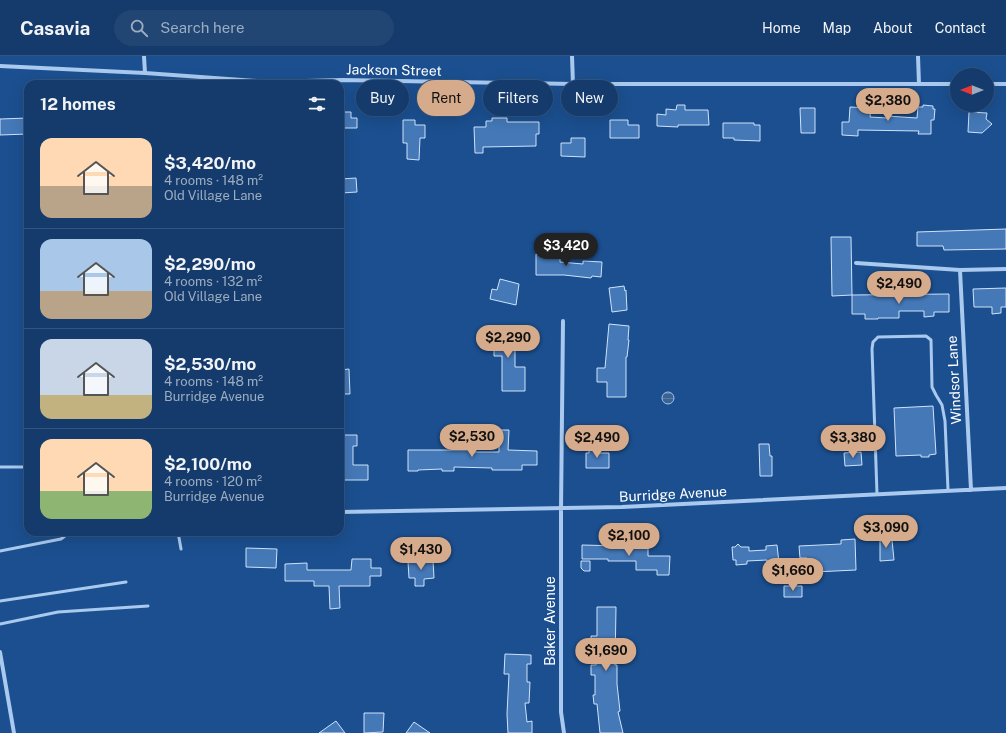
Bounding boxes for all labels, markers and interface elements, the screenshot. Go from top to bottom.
search box [114,10,394,46]
text: Casavia [20,17,90,39]
icon: search [128,17,150,39]
text: Search here [160,19,245,36]
text: Home [762,20,801,36]
text: Map [823,20,851,36]
text: About [873,20,913,36]
text: Contact [935,20,986,36]
street label: Jackson Street [346,61,442,79]
north arrow [950,68,994,112]
map controls [950,68,994,112]
chip: Buy [356,80,409,116]
chip: Rent [417,80,475,116]
chip: Filters [483,80,553,116]
chip: New [561,80,618,116]
pin: $2,380 [855,88,921,122]
icon: filters [306,93,328,115]
text: $2,380 [865,93,911,108]
text: 12 homes [40,94,116,114]
text: $3,420/mo [164,153,256,173]
icon: home [72,154,120,202]
text: 4 rooms · 148 m² [164,173,263,188]
text: Old Village Lane [164,188,262,203]
pin: $3,420 [533,233,599,267]
text: $3,420 [543,238,589,253]
text: $2,290/mo [164,254,256,274]
icon: home [72,255,120,303]
pin: $2,490 [866,271,932,305]
text: 4 rooms · 132 m² [164,274,262,289]
text: $2,490 [876,276,922,291]
text: Old Village Lane [164,289,262,304]
pin: $2,290 [475,325,541,359]
text: $2,290 [485,330,531,345]
street label: Windsor Lane [944,335,964,425]
text: $2,530/mo [164,354,256,374]
icon: home [72,355,120,403]
text: 4 rooms · 148 m² [164,374,263,389]
text: Burridge Avenue [164,389,264,404]
pin: $2,530 [439,424,505,458]
pin: $2,490 [564,425,630,459]
pin: $3,380 [820,425,886,459]
text: $2,530 [449,429,495,444]
text: $2,490 [574,430,620,445]
text: $3,380 [830,430,876,445]
text: $2,100/mo [164,454,252,474]
icon: home [72,455,120,503]
text: 4 rooms · 120 m² [164,474,262,489]
street label: Burridge Avenue [619,483,727,505]
text: Burridge Avenue [164,489,264,504]
pin: $3,090 [853,515,919,549]
text: $3,090 [863,520,909,535]
pin: $2,100 [596,523,662,557]
text: $2,100 [608,528,650,543]
pin: $1,430 [388,537,454,571]
text: $1,430 [399,542,443,557]
pin: $1,660 [760,558,826,592]
text: $1,660 [771,563,815,578]
street label: Baker Avenue [542,576,558,666]
pin: $1,690 [573,638,639,672]
text: $1,690 [584,643,628,658]

